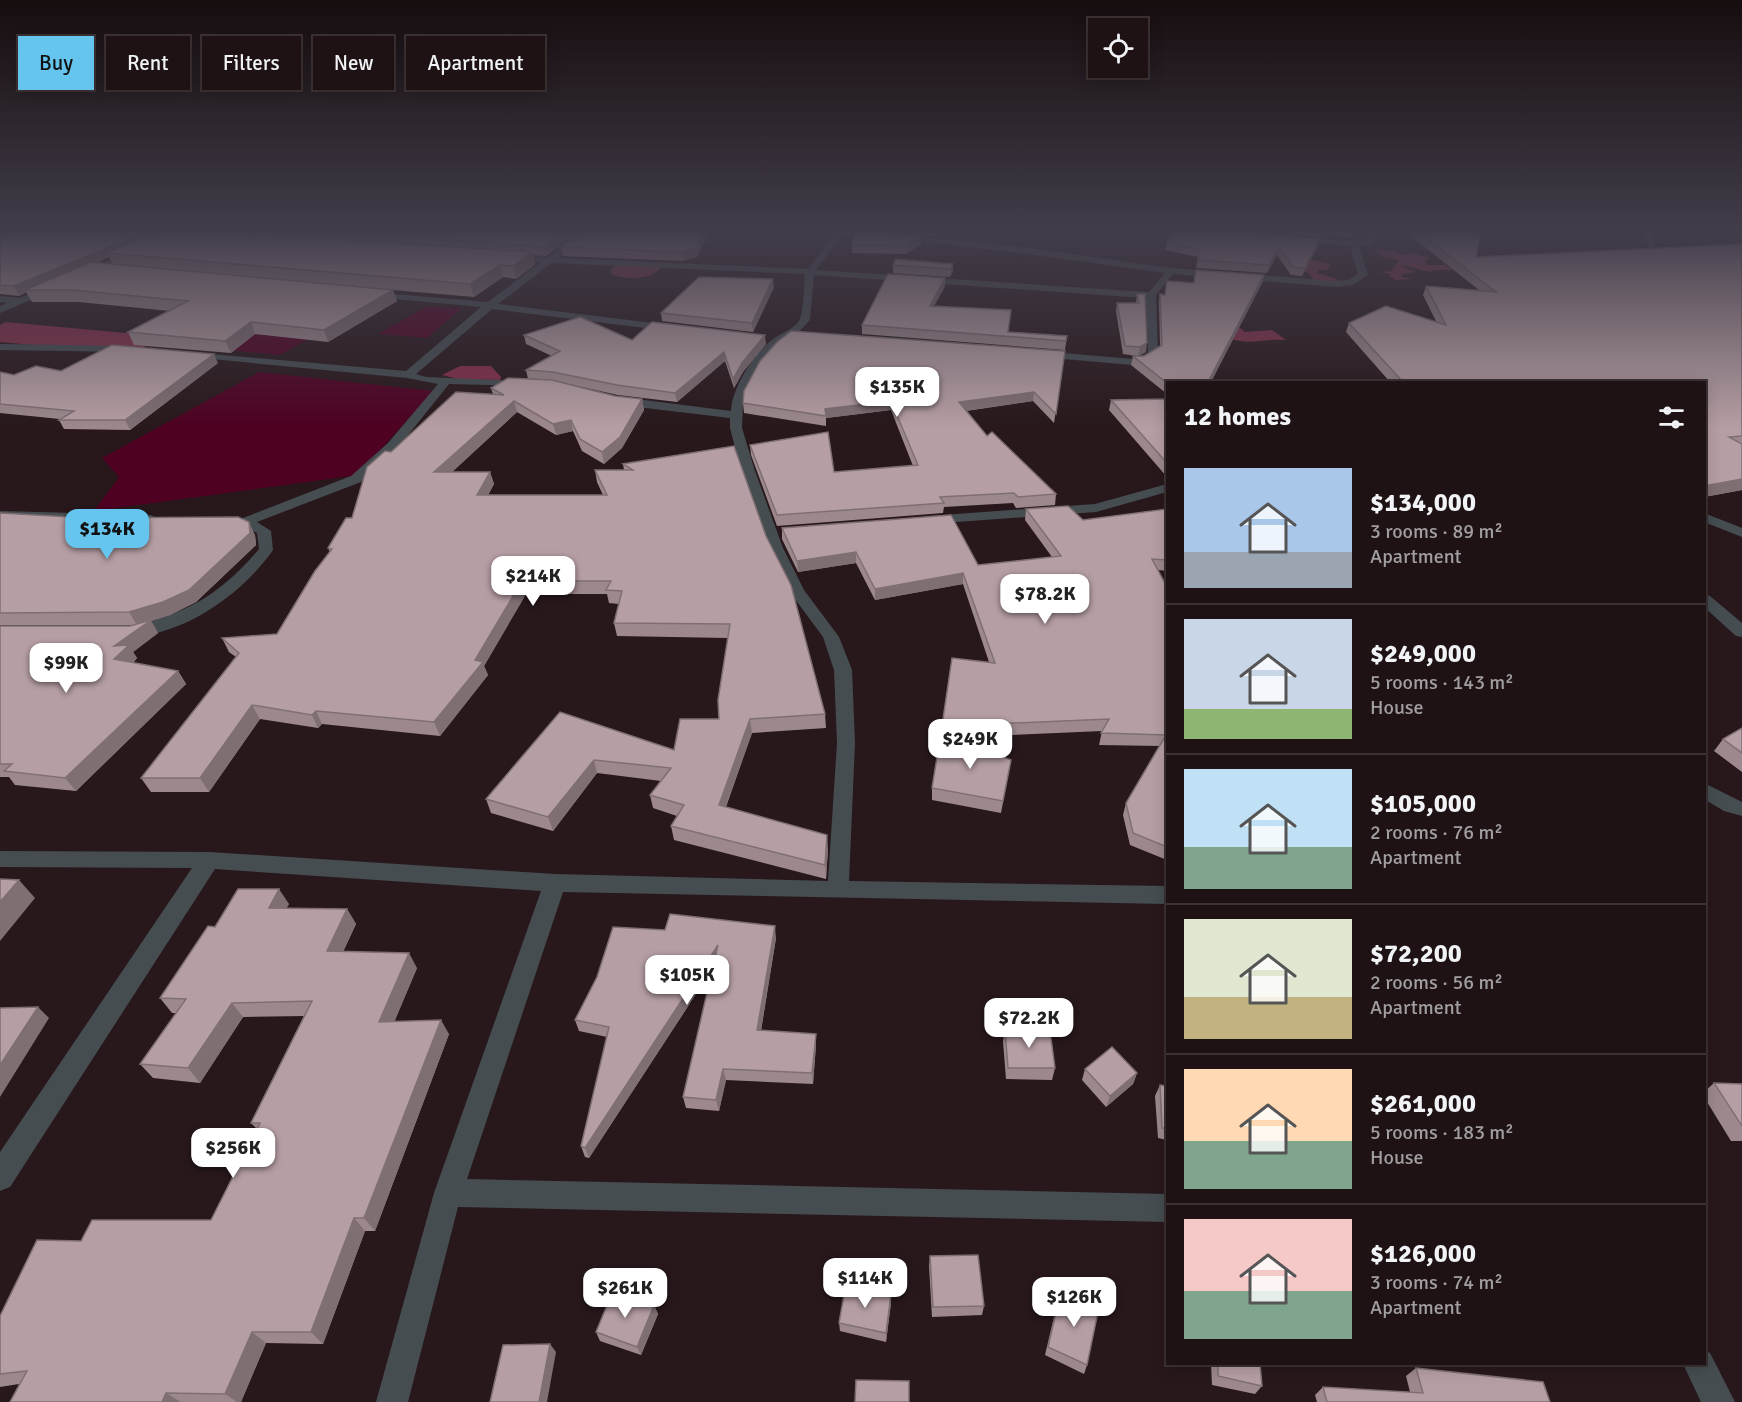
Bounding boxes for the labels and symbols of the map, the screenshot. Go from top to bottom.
pin: $135K [855,367,939,418]
pin: $134K [65,509,149,560]
pin: $214K [491,556,575,607]
pin: $78.2K [996,574,1094,625]
pin: $99K [30,643,102,694]
pin: $249K [928,719,1012,770]
pin: $105K [645,955,729,1006]
pin: $72.2K [980,998,1078,1049]
pin: $256K [191,1128,275,1179]
pin: $114K [823,1258,907,1309]
pin: $261K [583,1268,667,1319]
pin: $126K [1032,1277,1116,1328]

